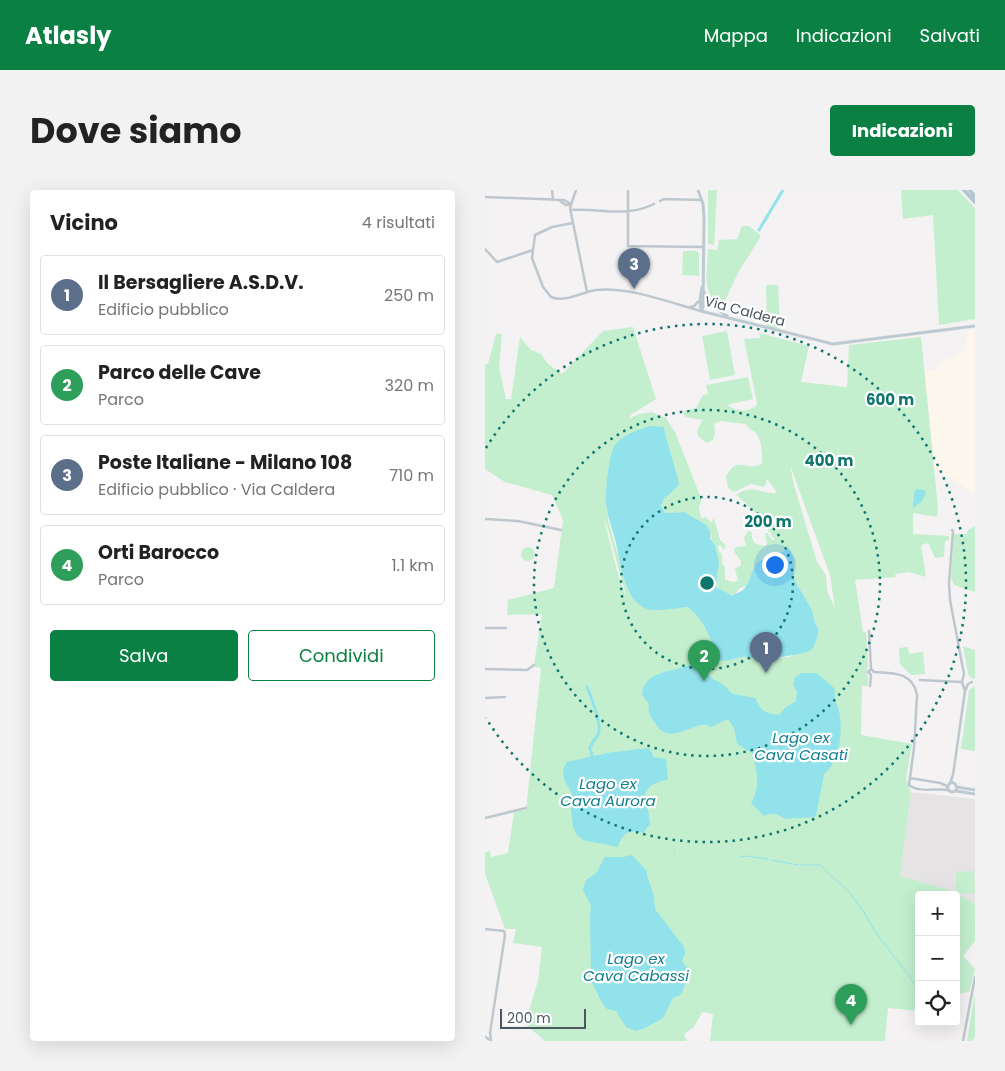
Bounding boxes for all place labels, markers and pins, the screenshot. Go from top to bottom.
pin: 3 [618,248,650,289]
centre of rings [698,574,716,592]
pin: 1 [750,632,782,673]
pin: 2 [688,640,720,681]
pin: 4 [835,984,867,1025]

